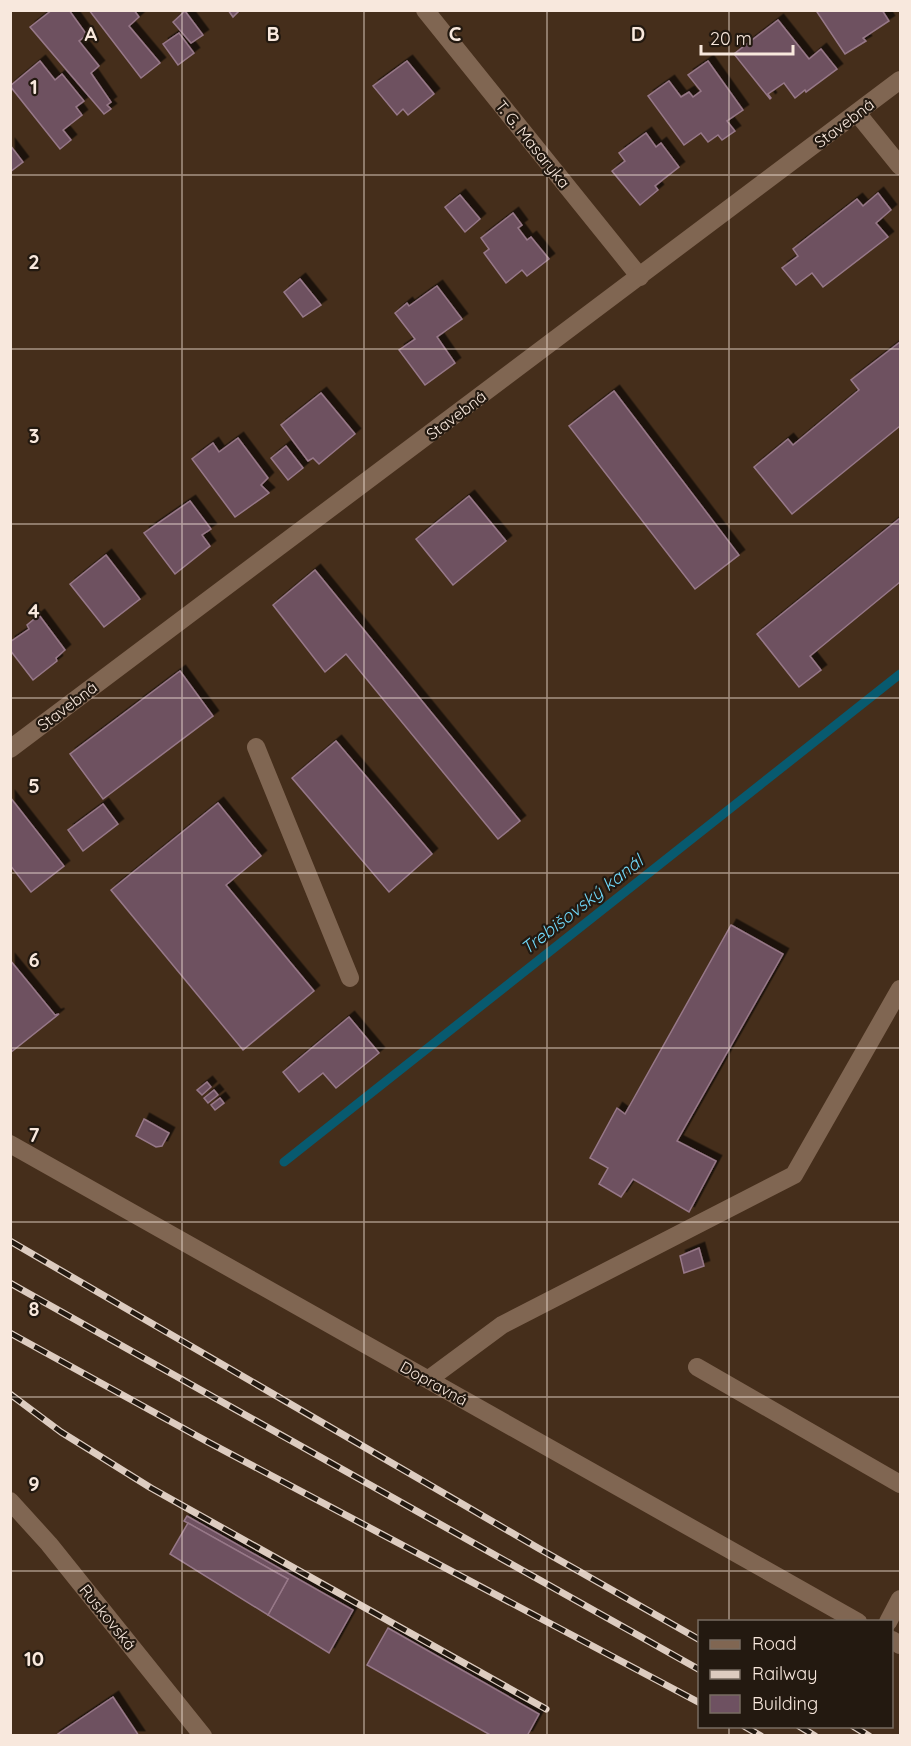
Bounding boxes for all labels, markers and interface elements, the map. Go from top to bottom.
scale bar [701,18,792,56]
text: A [85,21,98,46]
text: B [266,21,280,46]
text: C [449,21,462,46]
text: D [631,21,645,46]
text: 20 m [710,27,752,50]
text: 1 [30,74,38,99]
street label: Stavebná [810,94,878,152]
street label: T. G. Masaryka [491,96,575,192]
text: 2 [28,249,40,274]
street label: Stavebná [422,386,490,444]
text: 3 [29,423,39,448]
text: 4 [28,598,40,623]
street label: Stavebná [33,677,101,735]
text: 5 [28,773,40,798]
water label: Trebišovský kanál [516,849,649,960]
text: 6 [28,947,40,972]
text: 7 [29,1122,40,1147]
text: 8 [29,1296,40,1321]
street label: Dopravná [397,1356,471,1410]
text: 9 [28,1471,40,1496]
street label: Ruskovská [75,1580,141,1654]
legend [698,1620,893,1728]
text: Road [752,1632,797,1655]
text: 10 [24,1646,44,1671]
text: Railway [752,1662,818,1685]
text: Building [752,1692,818,1715]

